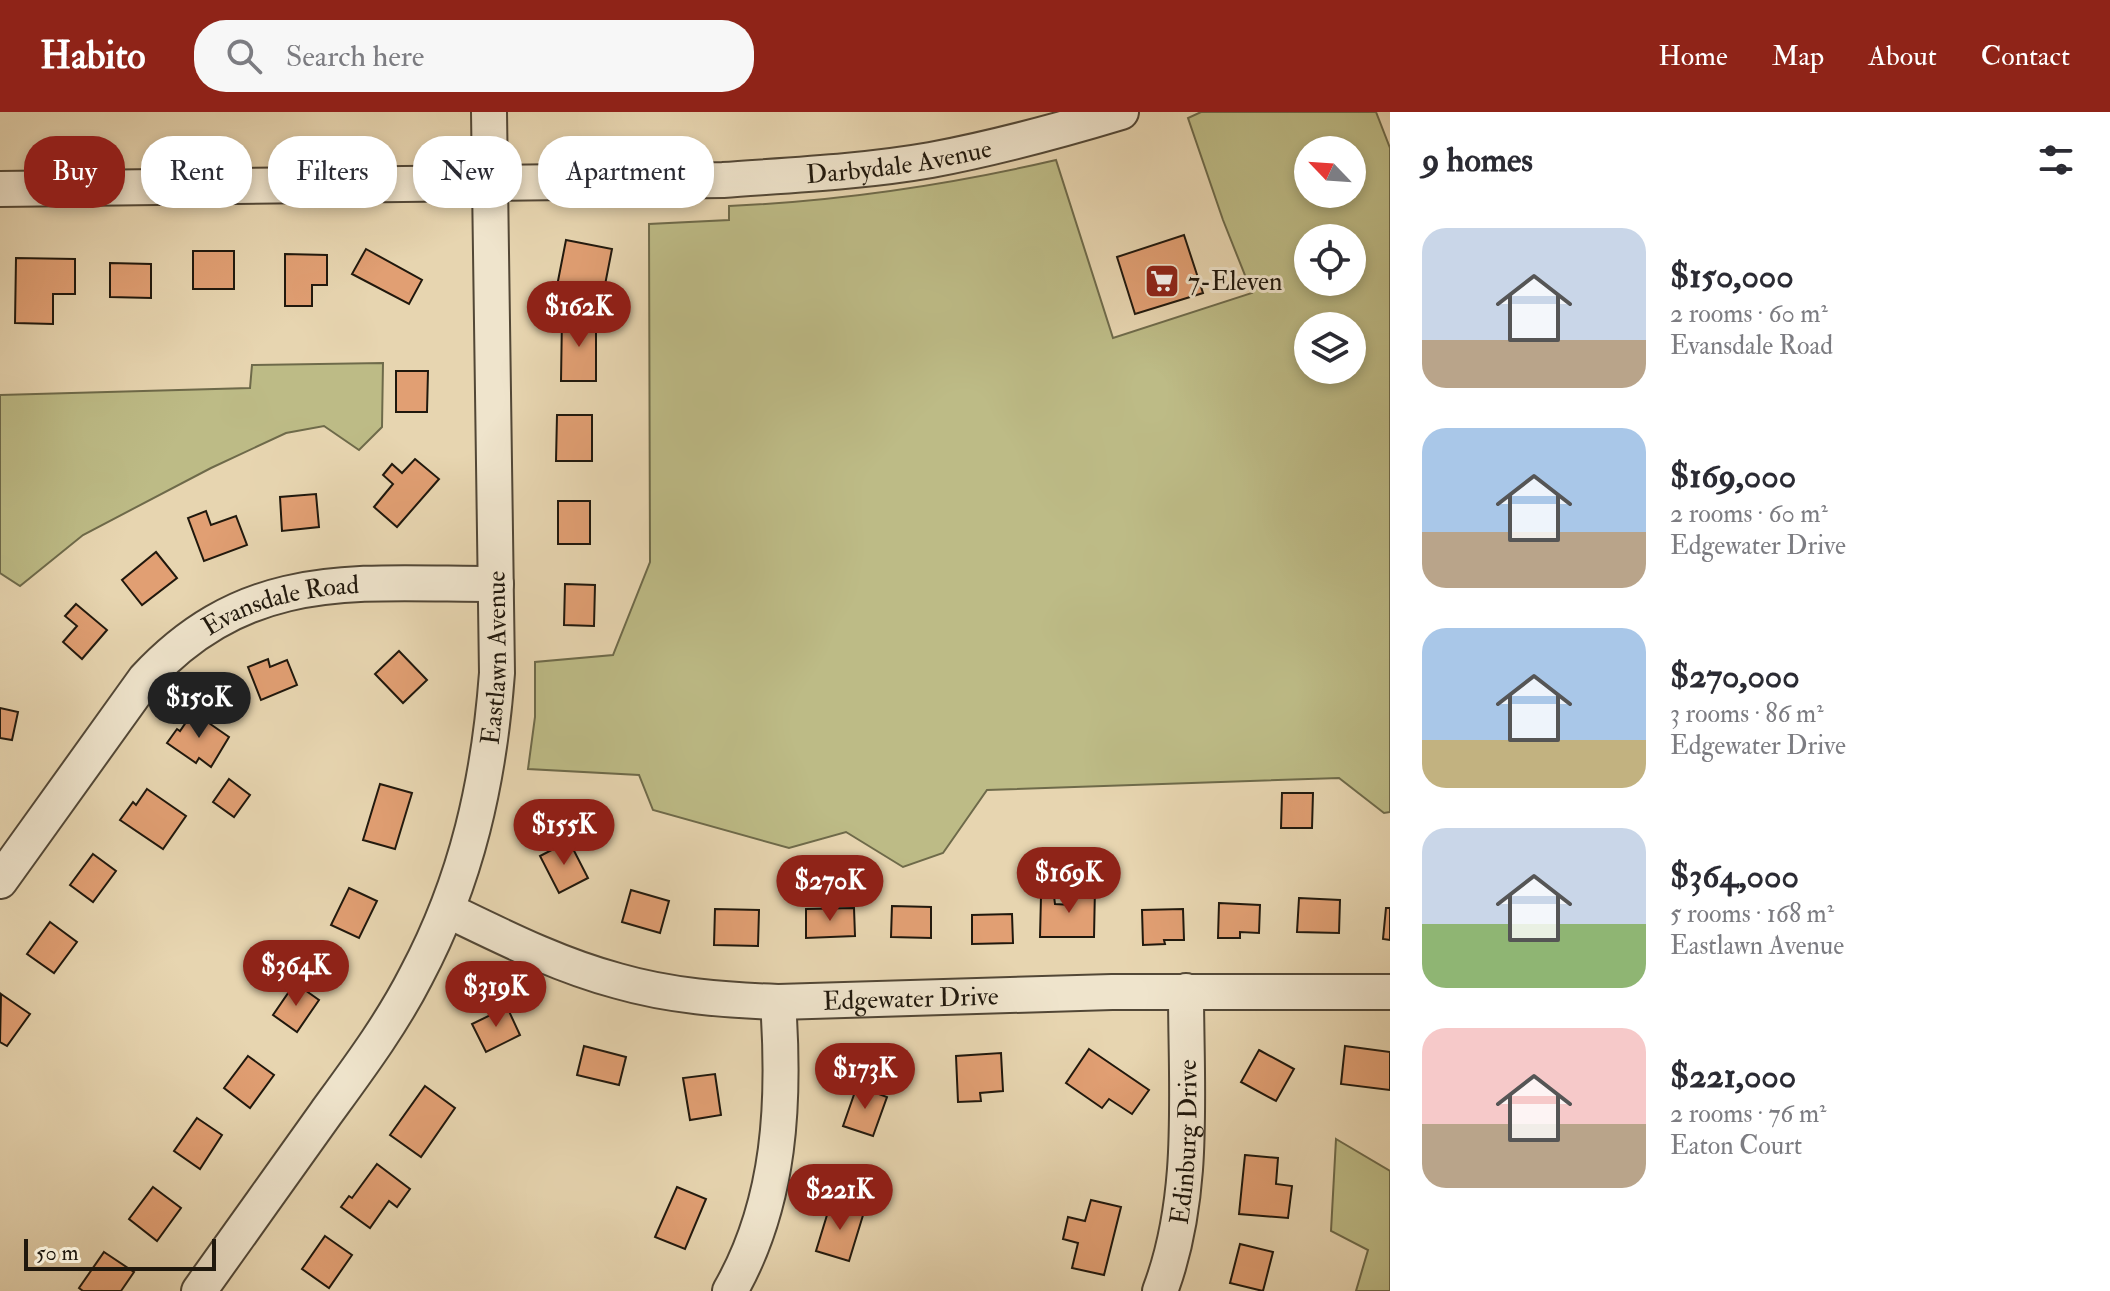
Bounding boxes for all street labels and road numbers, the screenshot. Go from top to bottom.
street label: Darbydale Avenue [805,133,995,191]
street label: Evansdale Road [196,569,360,643]
street label: Eastlawn Avenue [475,570,514,747]
street label: Edgewater Drive [822,980,999,1018]
street label: Edinburg Drive [1163,1059,1204,1227]

